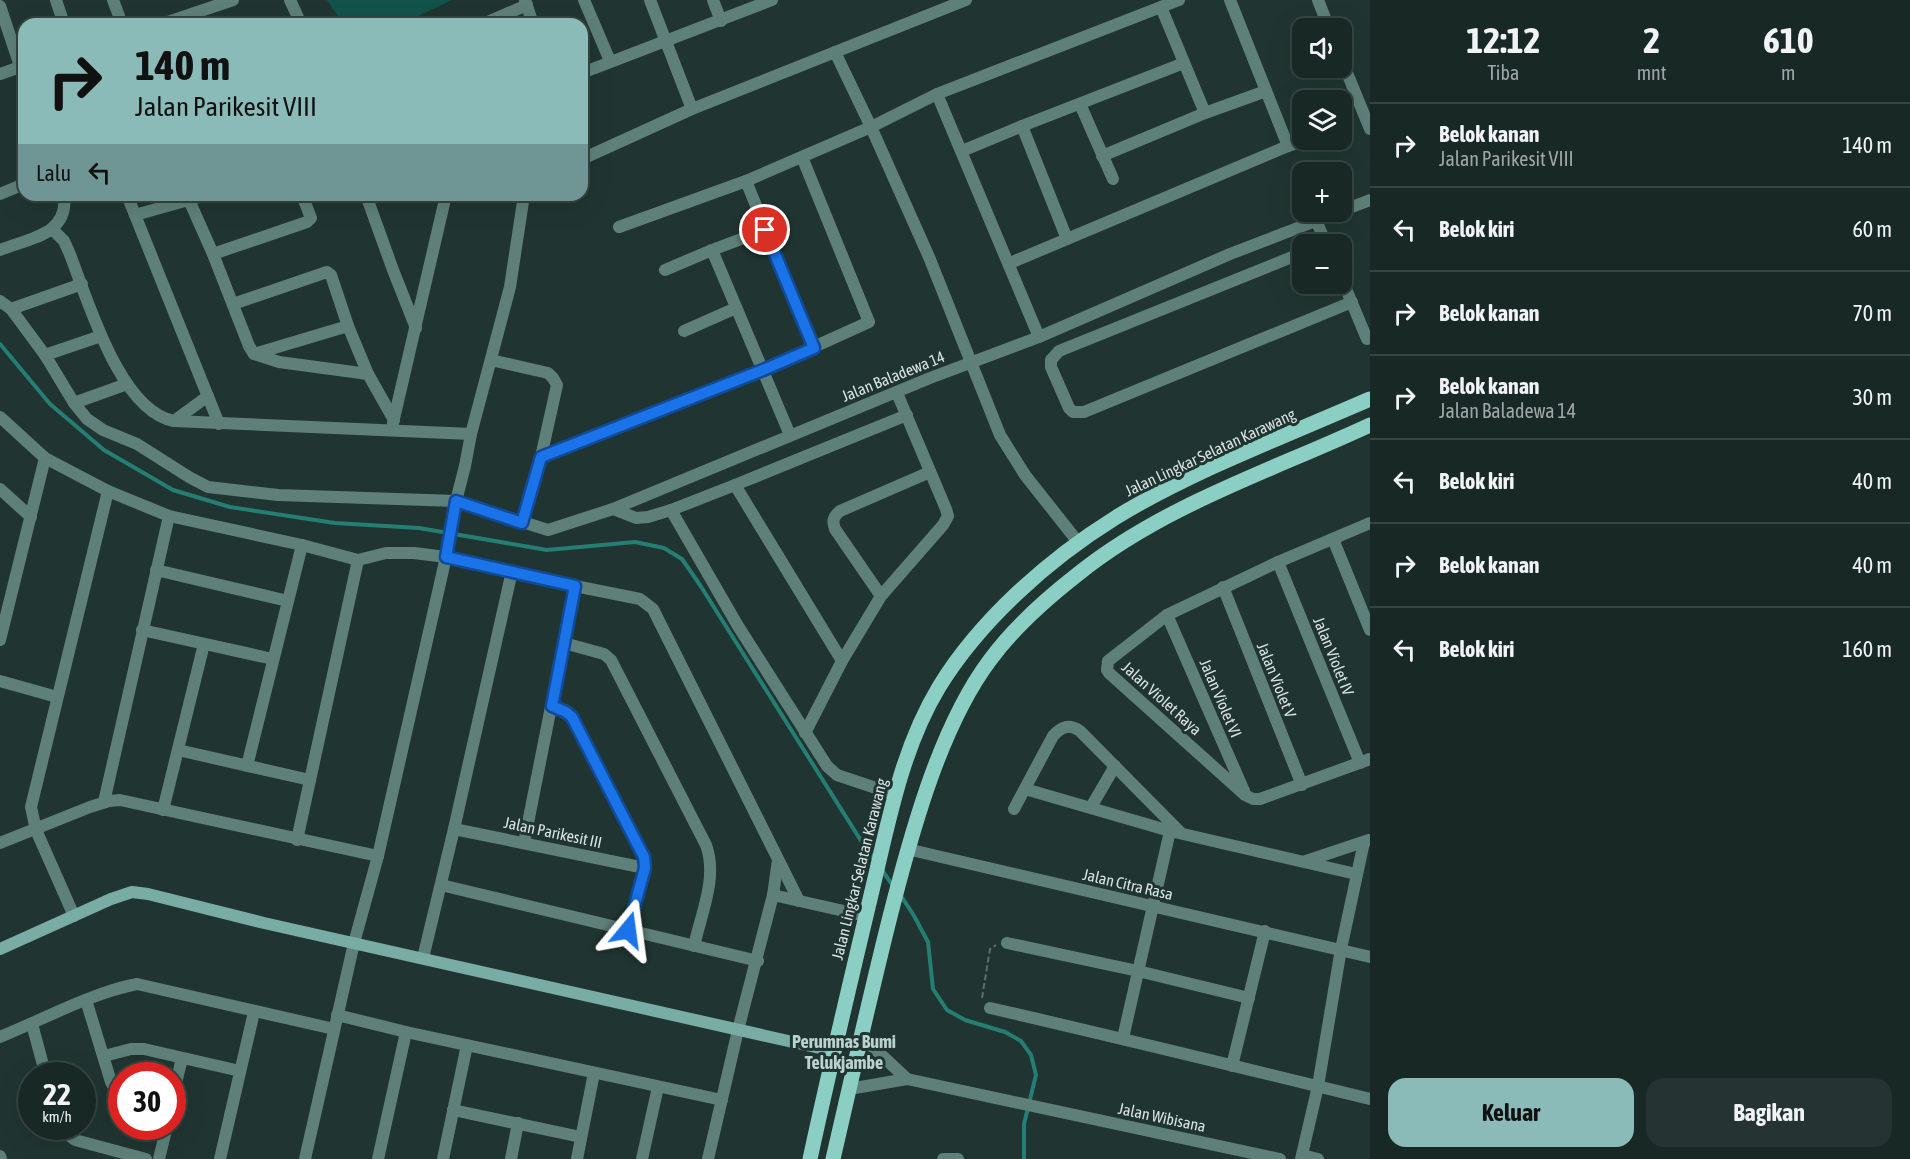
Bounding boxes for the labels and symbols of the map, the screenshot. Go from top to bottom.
pin [739,204,790,255]
street label: Jalan Baladewa 14 [839,347,947,405]
street label: Jalan Lingkar Selatan Karawang [1122,404,1299,500]
street label: Jalan Violet IV [1310,614,1358,698]
street label: Jalan Violet V [1254,640,1300,720]
street label: Jalan Violet VI [1196,656,1246,740]
street label: Jalan Violet Raya [1118,658,1205,739]
street label: Jalan Lingkar Selatan Karawang [828,776,891,962]
street label: Jalan Parikesit III [502,813,604,851]
street label: Jalan Citra Rasa [1081,865,1175,903]
position arrow [596,898,660,962]
district label: Perumnas Bumi Telukjambe [792,1031,896,1073]
speed limit sign: 30 [108,1062,186,1140]
street label: Jalan Wibisana [1117,1099,1207,1135]

